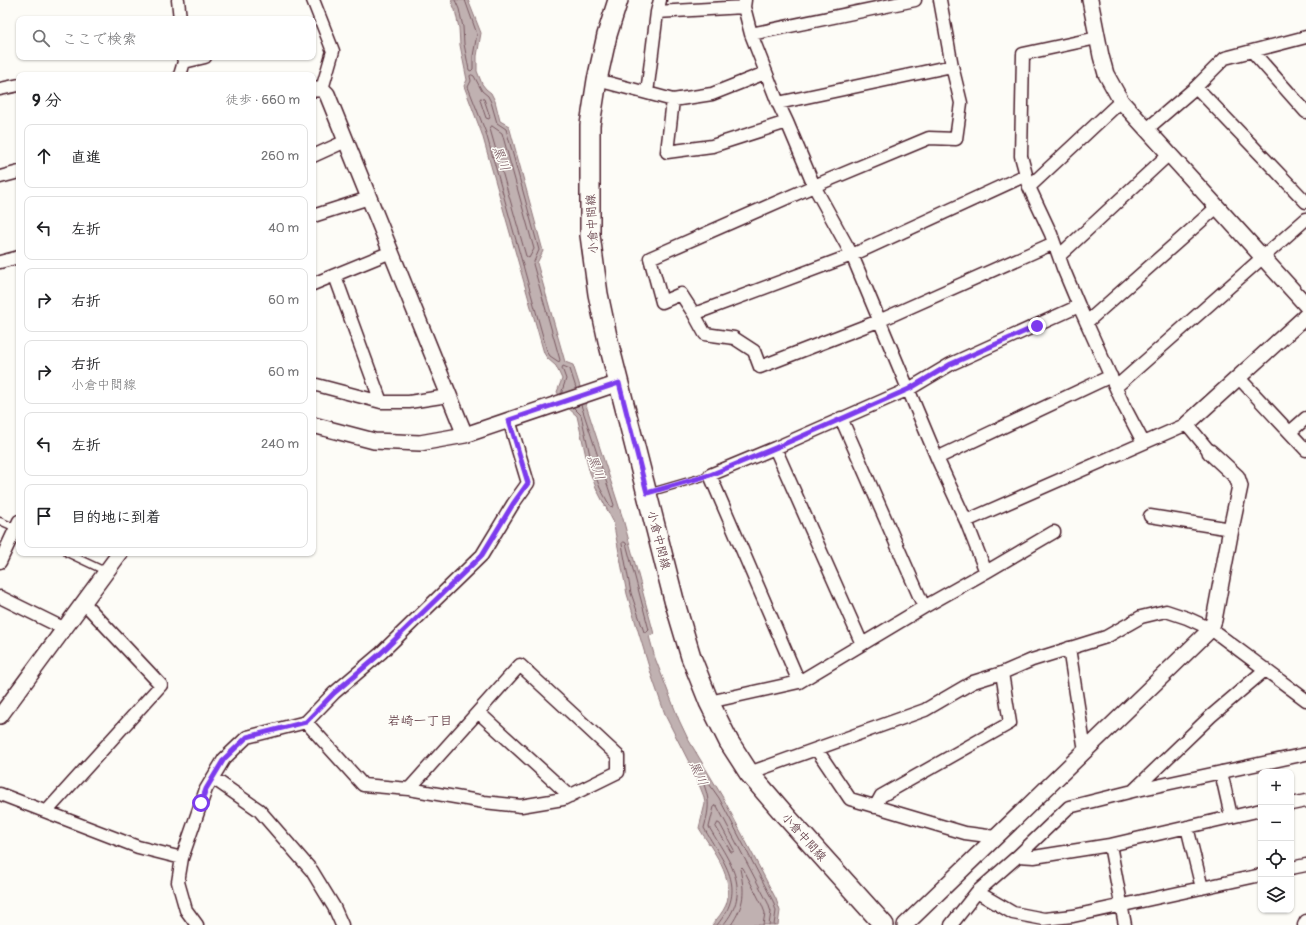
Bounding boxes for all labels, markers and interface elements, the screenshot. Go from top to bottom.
search box [16,16,316,60]
icon: search [30,27,52,49]
text: ここで検索 [62,30,137,49]
text: 9 分 [32,90,61,111]
text: 徒歩 · 660 m [226,92,300,108]
water label: 黒川 [489,143,513,173]
icon: ahead [33,145,55,167]
text: 直進 [71,148,101,167]
text: 260 m [261,148,299,164]
street label: 小倉中間線 [583,194,602,254]
icon: left [33,217,55,239]
text: 左折 [71,220,101,239]
text: 40 m [268,220,299,236]
icon: right [33,289,55,311]
text: 右折 [71,292,101,311]
text: 60 m [268,292,299,308]
route end [1028,317,1046,335]
text: 右折 [71,355,101,374]
icon: right [33,361,55,383]
text: 60 m [268,364,299,380]
text: 小倉中間線 [71,377,136,393]
icon: left [33,433,55,455]
text: 左折 [71,436,101,455]
text: 240 m [261,436,299,452]
water label: 黒川 [584,452,608,482]
icon: arrive [33,505,55,527]
text: 目的地に到着 [71,508,161,527]
street label: 小倉中間線 [644,509,673,571]
district label: 岩崎一丁目 [387,713,453,729]
water label: 黒川 [685,758,711,789]
map controls [1258,769,1294,913]
button: + [1258,769,1294,805]
route start [192,794,210,812]
button: − [1258,805,1294,841]
street label: 小倉中間線 [778,810,829,865]
button: locate [1258,841,1294,877]
button: layers [1258,877,1294,913]

